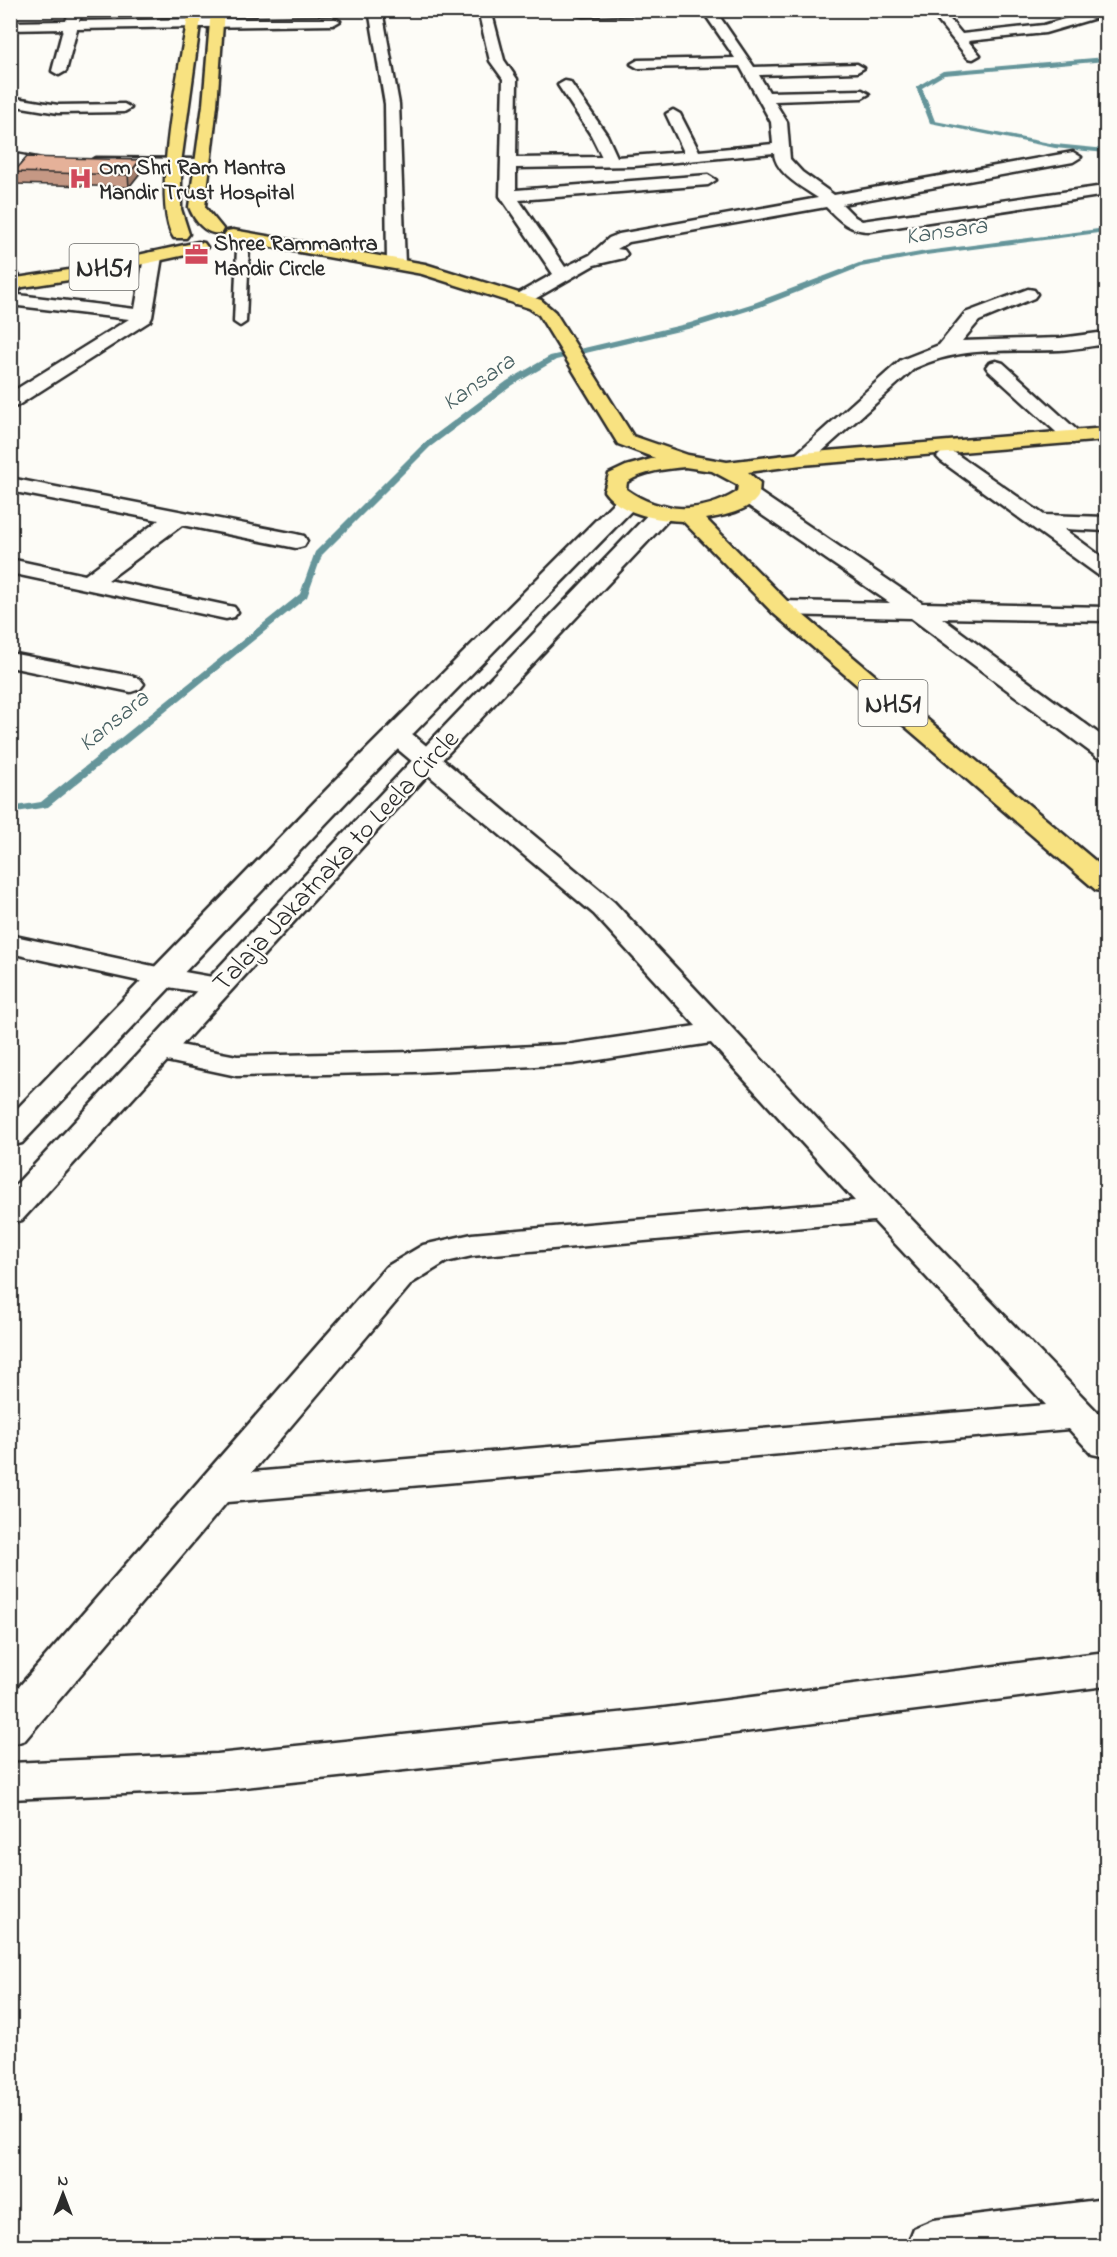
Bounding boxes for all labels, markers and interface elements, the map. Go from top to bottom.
place label: Om Shri Ram Mantra Mandir Trust Hospital [99,153,294,210]
hospital icon: Om Shri Ram Mantra Mandir Trust Hospital [68,166,94,192]
water label: Kansara [903,209,990,256]
place label: Shree Rammantra Mandir Circle [214,229,378,286]
office icon: Shree Rammantra Mandir Circle [183,242,209,268]
road number: NH51 [70,244,138,290]
water label: Kansara [436,345,524,421]
road number: NH51 [858,680,928,726]
water label: Kansara [72,682,158,761]
street label: Talaja Jakatnaka to Leela Circle [204,721,470,1002]
north arrow [33,2164,93,2224]
text: N [58,2169,69,2193]

